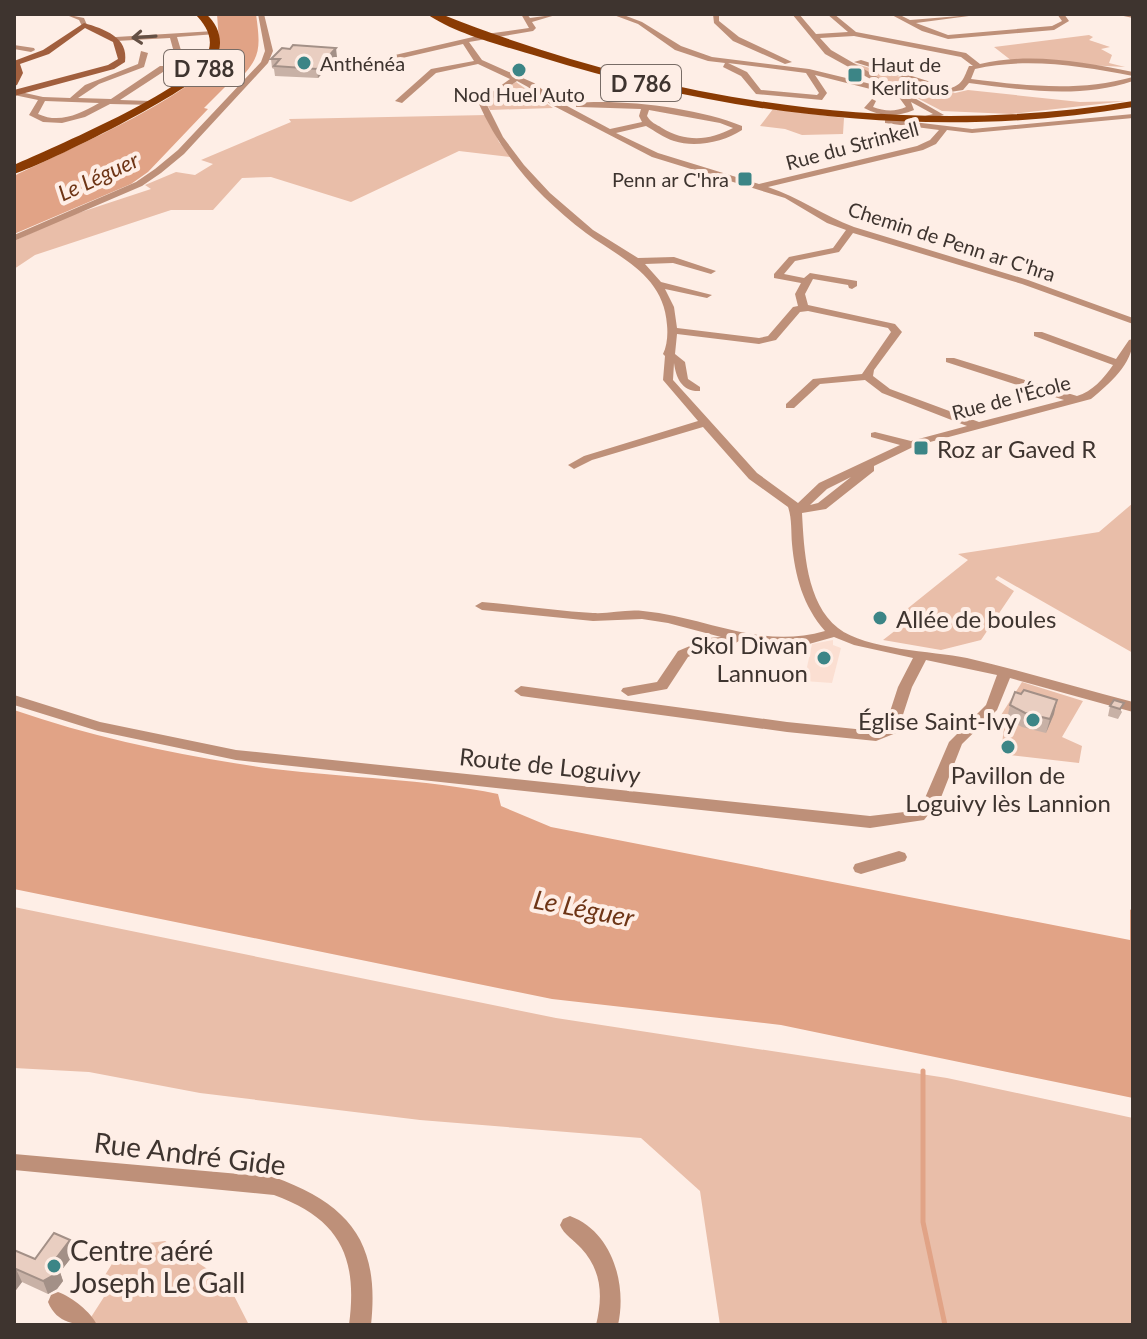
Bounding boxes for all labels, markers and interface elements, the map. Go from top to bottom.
one-way arrow [131,30,158,45]
road number: D 788 [164,50,244,86]
place label: Anthénéa [320,51,405,75]
place label: Haut de Kerlitous [871,52,949,99]
marker: Anthénéa [295,54,313,72]
marker: Nod Huel Auto [510,61,528,79]
road number: D 786 [601,65,681,101]
marker: Haut de Kerlitous [846,66,864,84]
place label: Nod Huel Auto [453,82,585,106]
street label: Rue du Strinkell [783,116,921,174]
water label: Le Léguer [53,145,143,206]
place label: Penn ar C'hra [612,167,729,191]
marker: Penn ar C'hra [736,170,754,188]
street label: Chemin de Penn ar C'hra [845,196,1059,286]
street label: Rue de l'École [949,370,1073,424]
place label: Roz ar Gaved R [937,434,1096,463]
marker: Roz ar Gaved R [912,439,930,457]
place label: Allée de boules [896,604,1056,633]
marker: Allée de boules [871,609,889,627]
place label: Skol Diwan Lannuon [690,630,808,687]
marker: Skol Diwan Lannuon [815,649,833,667]
place label: Église Saint-Ivy [858,706,1018,735]
marker: Église Saint-Ivy [1024,711,1042,729]
marker: Pavillon de Loguivy lès Lannion [999,738,1017,756]
street label: Route de Loguivy [458,741,643,789]
place label: Pavillon de Loguivy lès Lannion [905,760,1111,817]
water label: Le Léguer [531,883,638,934]
street label: Rue André Gide [92,1124,288,1182]
place label: Centre aéré Joseph Le Gall [70,1233,245,1299]
marker: Centre aéré Joseph Le Gall [45,1257,63,1275]

